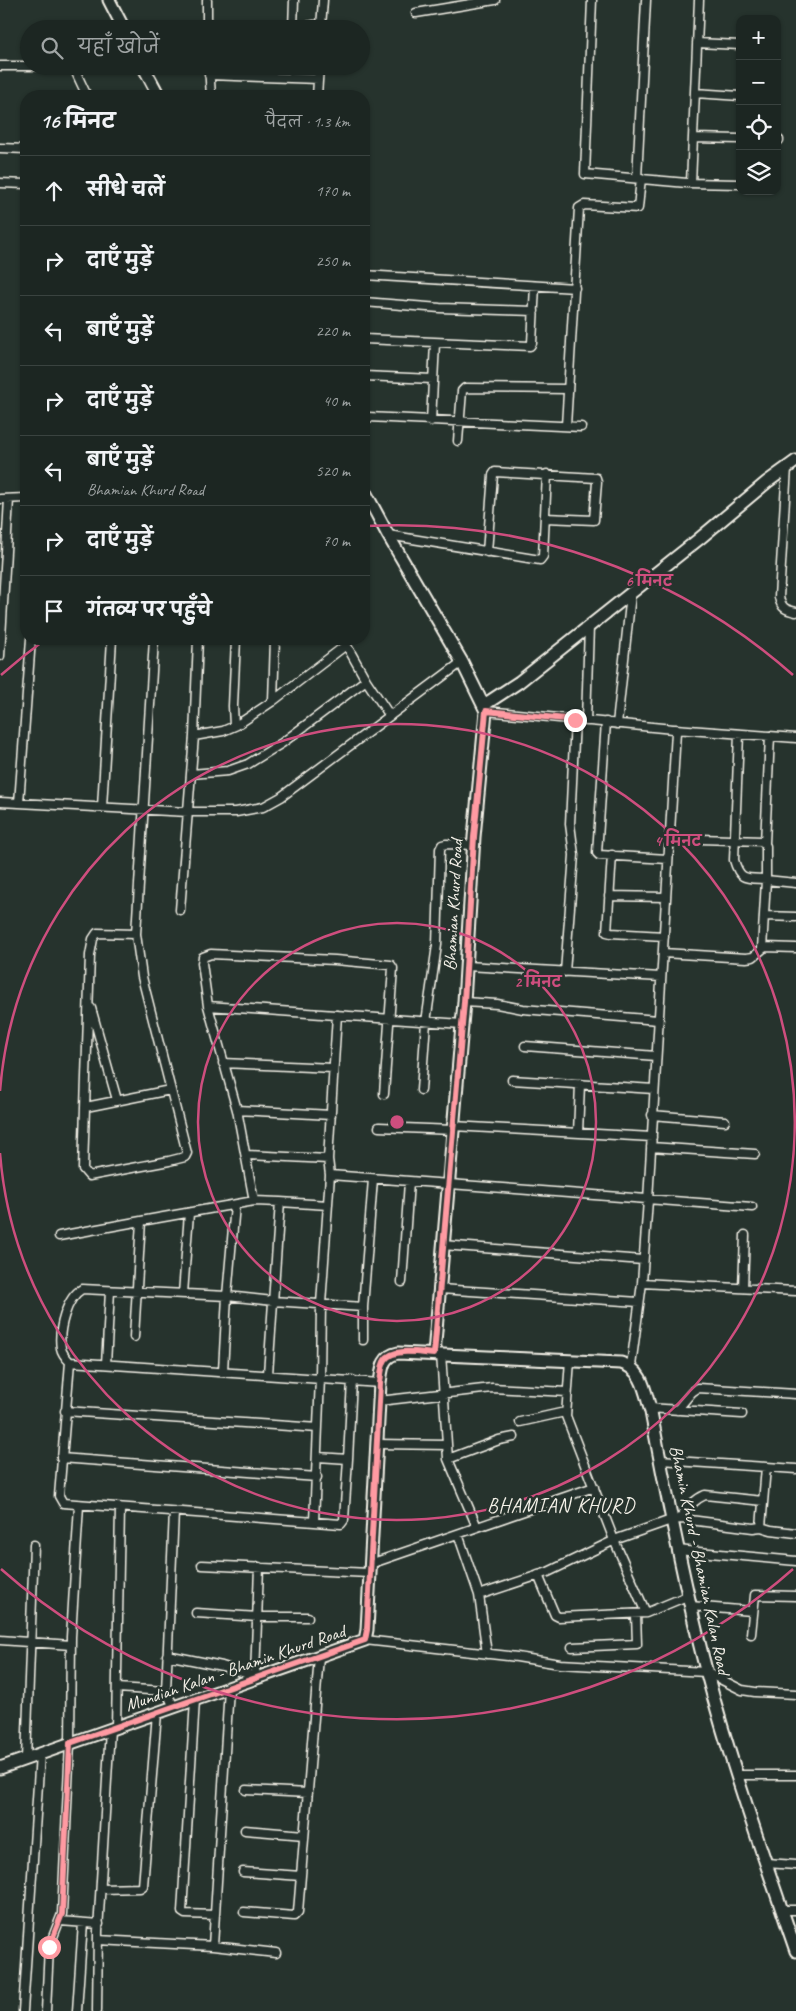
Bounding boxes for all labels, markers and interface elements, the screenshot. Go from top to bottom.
map controls [736,15,781,195]
button: + [736,15,781,60]
search box [20,20,370,75]
icon: search [38,34,66,62]
text: यहाँ खोजें [78,35,159,59]
button: − [736,60,781,105]
button: locate [736,105,781,150]
text: 16 मिनट [40,108,115,134]
text: पैदल · 1.3 km [265,112,350,132]
button: layers [736,150,781,195]
icon: ahead [40,177,68,205]
text: सीधे चलें [87,178,165,202]
text: 170 m [316,181,350,201]
icon: right [40,247,68,275]
text: दाएँ मुड़ें [87,248,153,272]
text: 250 m [316,251,350,271]
icon: left [40,317,68,345]
text: बाएँ मुड़ें [87,318,153,342]
text: 220 m [316,321,350,341]
icon: right [40,387,68,415]
text: दाएँ मुड़ें [87,388,153,412]
text: 40 m [323,391,350,411]
text: बाएँ मुड़ें [87,448,153,472]
icon: left [40,457,68,485]
text: 520 m [316,461,350,481]
text: Bhamian Khurd Road [87,480,204,500]
icon: right [40,527,68,555]
text: दाएँ मुड़ें [87,528,153,552]
text: 70 m [323,531,350,551]
text: 6 मिनट [625,568,674,591]
icon: arrive [40,597,68,625]
text: गंतव्य पर पहुँचे [87,598,212,622]
route end [564,709,587,732]
text: 4 मिनट [655,828,703,851]
street label: Bhamian Khurd Road [439,836,468,971]
text: 2 मिनट [515,969,563,992]
centre of rings [388,1113,406,1131]
street label: Bhamin Khurd - Bhamian Kalan Road [665,1443,736,1679]
district label: BHAMIAN KHURD [487,1493,635,1518]
street label: Mundian Kalan - Bhamin Khurd Road [122,1619,351,1716]
route start [38,1936,61,1959]

